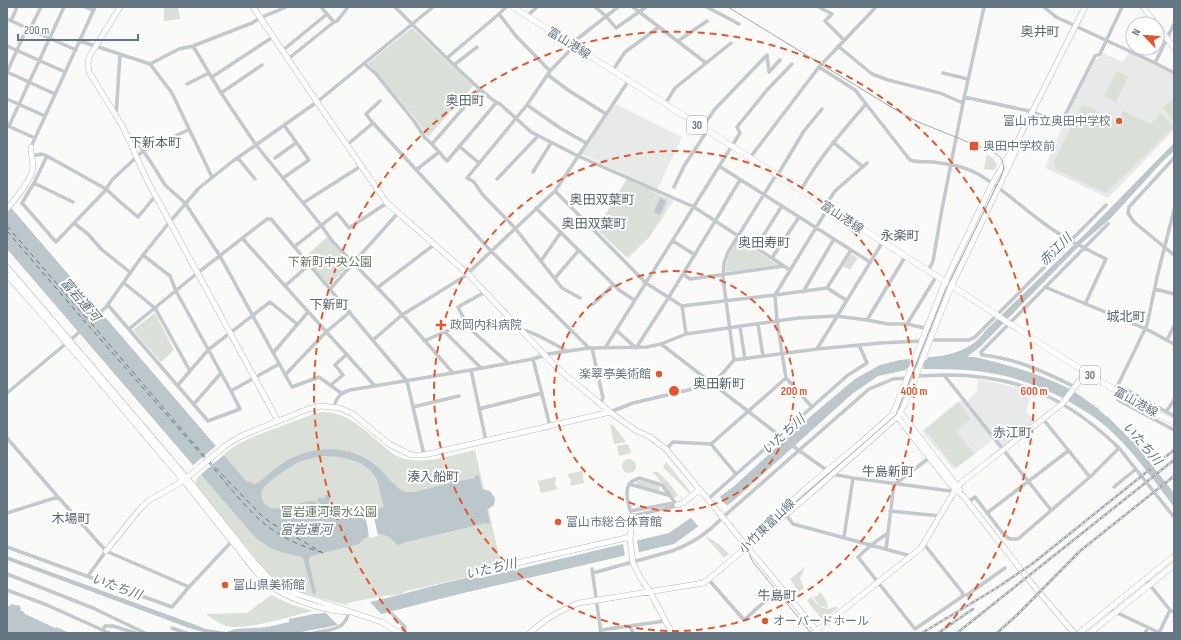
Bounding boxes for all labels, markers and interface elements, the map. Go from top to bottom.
scale bar [18,16,138,42]
north arrow [1125,16,1165,56]
text: 200 m [24,23,50,38]
street label: 富山港線 [544,24,593,63]
district label: 奥井町 [1020,24,1060,40]
text: N [1129,26,1144,37]
district label: 奥田町 [445,93,485,109]
place label: 富山市立奥田中学校 [1003,114,1111,129]
road number: 30 [687,116,707,134]
marker: 富山市立奥田中学校 [1114,116,1124,126]
district label: 下新本町 [129,135,181,151]
place label: 奥田中学校前 [983,139,1055,154]
marker: 奥田中学校前 [968,140,980,152]
district label: 奥田双葉町 [569,192,635,208]
street label: 富山港線 [818,198,866,237]
district label: 奥田双葉町 [561,216,627,232]
district label: 永楽町 [880,228,920,244]
water label: 赤江川 [1036,229,1077,269]
district label: 奥田寿町 [738,235,790,251]
park label: 下新町中央公園 [288,255,372,270]
water label: 富岩運河 [57,275,105,327]
district label: 下新町 [309,297,349,313]
district label: 城北町 [1106,309,1146,325]
place label: 政岡内科病院 [450,318,522,333]
marker: 政岡内科病院 [435,319,447,331]
road number: 30 [1080,366,1100,384]
place label: 楽翠亭美術館 [579,367,651,382]
marker: 楽翠亭美術館 [654,369,664,379]
district label: 奥田新町 [693,376,745,392]
centre of rings [667,384,681,398]
text: 200 m [781,384,807,399]
text: 400 m [901,384,927,399]
text: 600 m [1021,384,1047,399]
street label: 富山港線 [1111,384,1160,421]
water label: いたち川 [759,410,810,458]
water label: いたち川 [1119,419,1167,470]
district label: 赤江町 [992,425,1032,441]
district label: 牛島新町 [862,464,914,480]
district label: 湊入船町 [407,469,459,485]
street label: 小竹東富山線 [736,496,798,557]
park label: 富岩運河環水公園 [281,505,377,520]
district label: 木場町 [51,511,91,527]
place label: 富山市総合体育館 [566,515,662,530]
marker: 富山市総合体育館 [553,517,563,527]
water label: 富岩運河 [280,522,335,538]
water label: いたち川 [464,555,520,583]
water label: いたち川 [89,571,146,604]
place label: 富山県美術館 [233,578,305,593]
marker: 富山県美術館 [220,580,230,590]
district label: 牛島町 [757,588,797,604]
place label: オーバードホール [773,614,869,629]
marker: オーバードホール [760,616,770,626]

